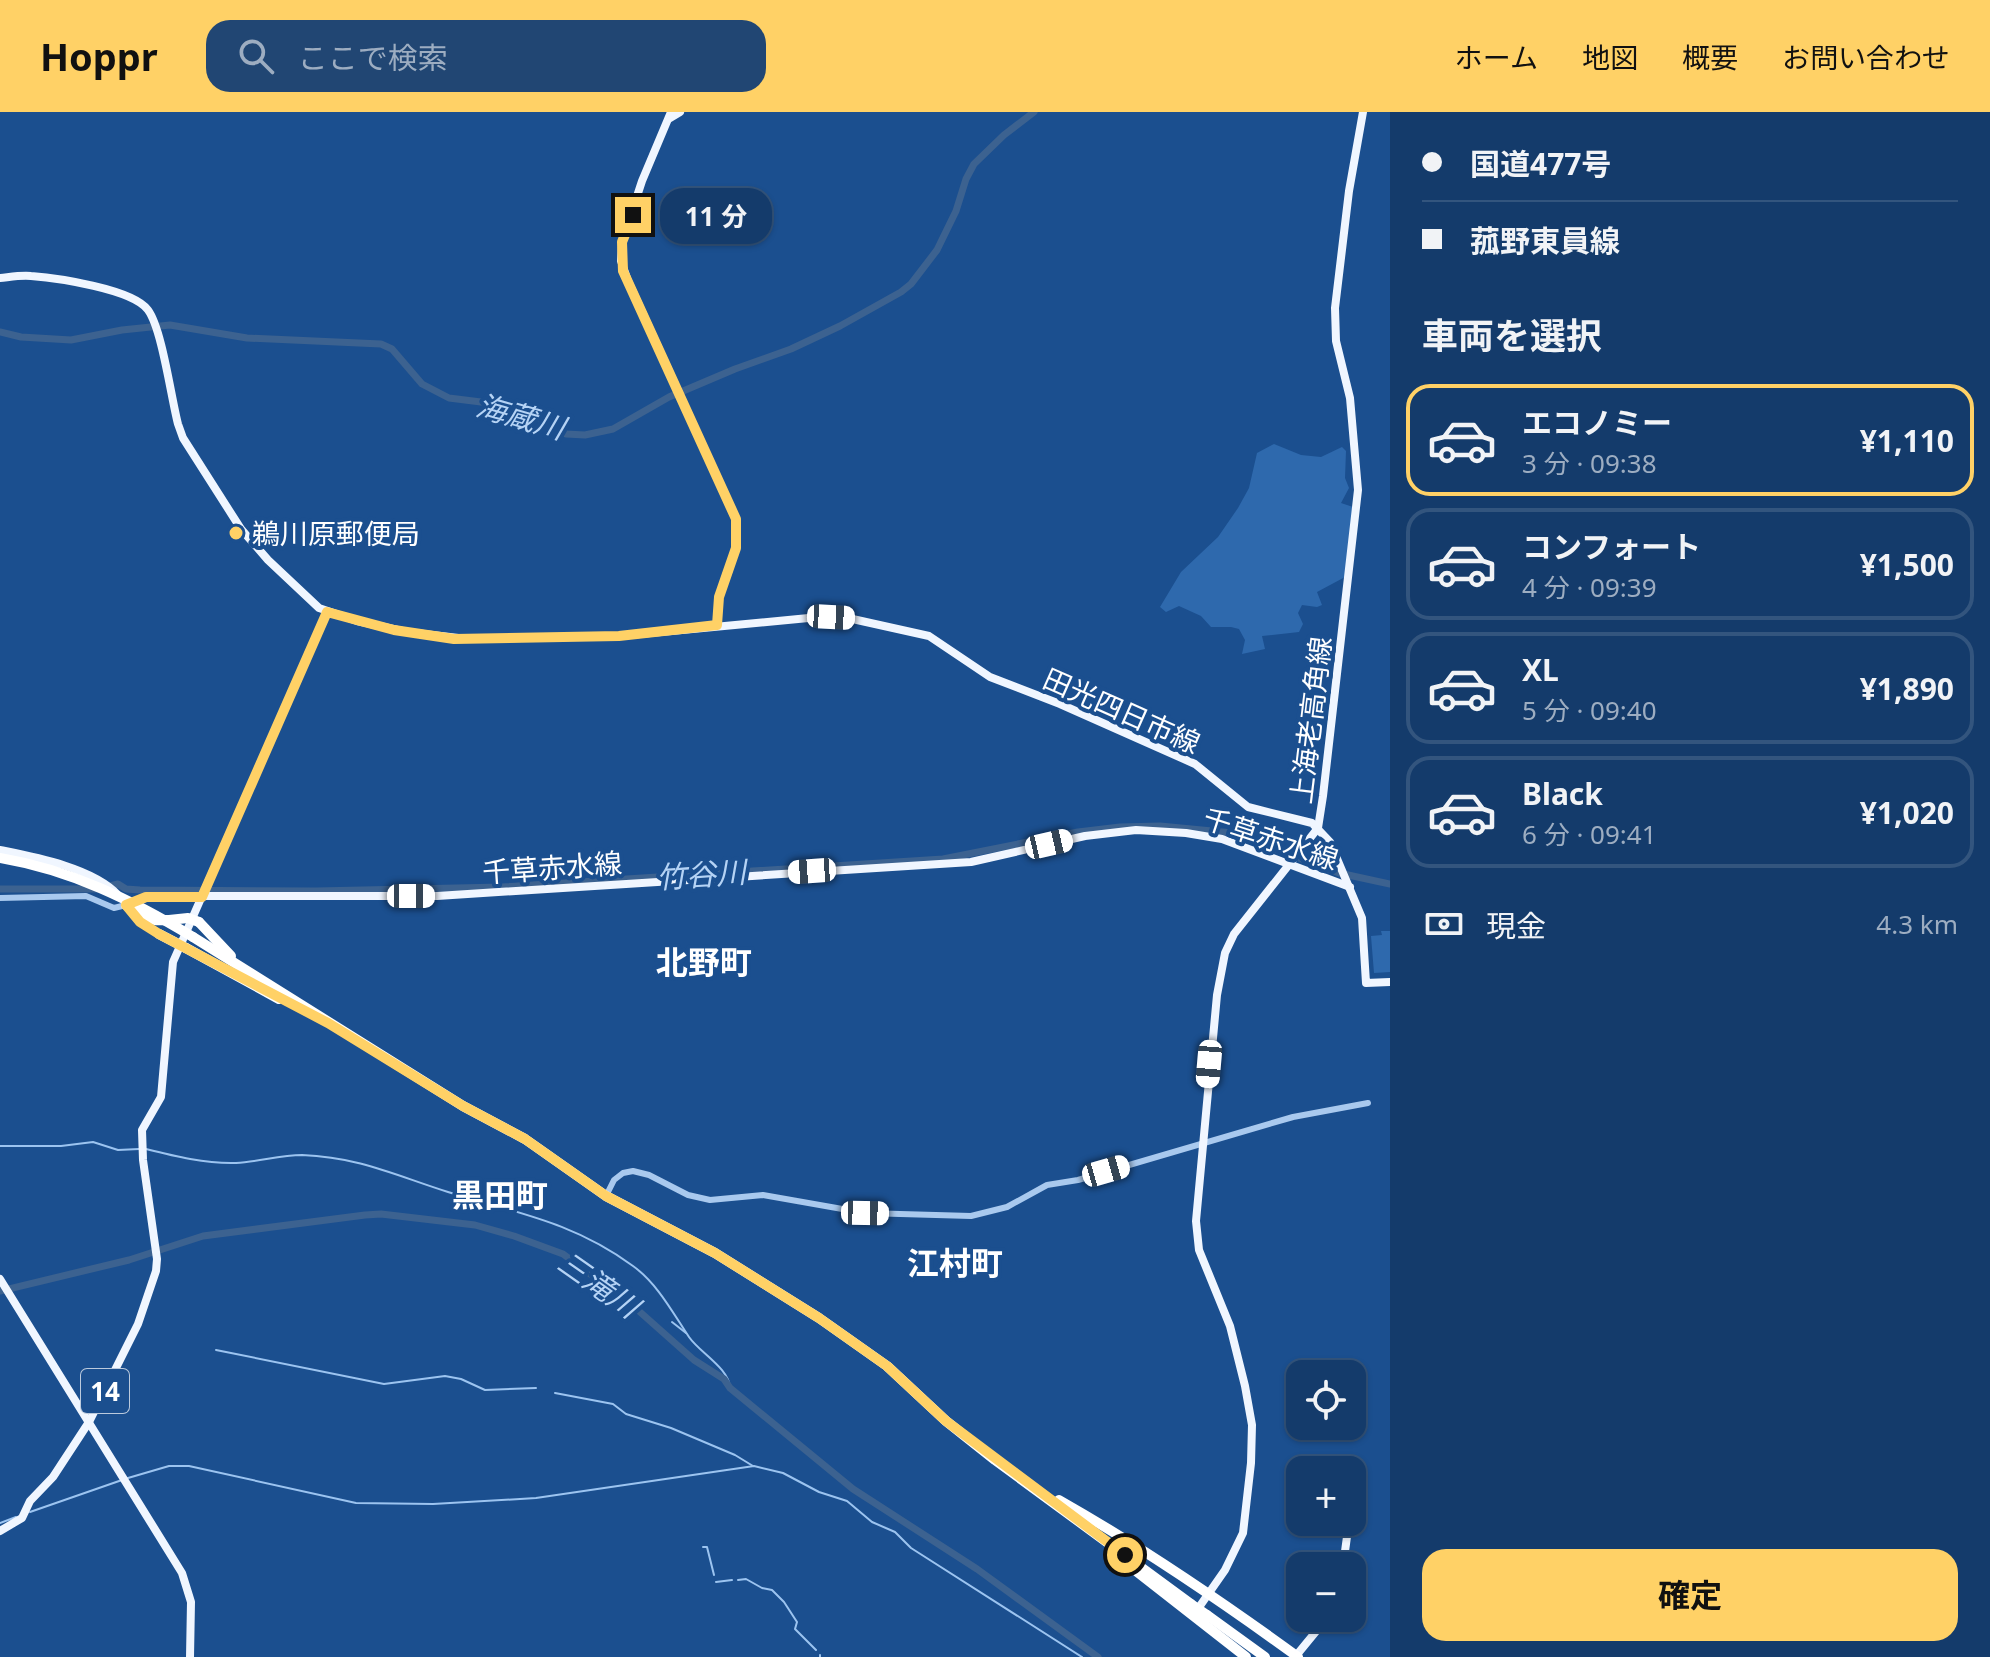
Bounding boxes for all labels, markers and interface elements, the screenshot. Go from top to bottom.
search box [206,20,766,92]
text: Hoppr [40,30,158,82]
icon: search [234,34,278,78]
text: ここで検索 [298,37,448,78]
text: ホーム [1455,38,1538,76]
text: 地図 [1582,38,1638,76]
text: 概要 [1682,38,1738,76]
text: お問い合わせ [1782,38,1950,76]
text: 国道477号 [1470,143,1611,184]
callout: 11 分 [661,187,773,243]
route end [615,197,651,233]
text: 11 分 [685,198,747,234]
text: 菰野東員線 [1470,220,1620,261]
text: 車両を選択 [1422,311,1602,360]
water label: 海蔵川 [472,384,573,449]
text: エコノミー [1522,402,1672,443]
icon: car [1426,404,1498,476]
text: ¥1,110 [1860,420,1954,461]
text: 3 分 · 09:38 [1522,445,1657,481]
place label: 鵜川原郵便局 [252,514,420,552]
marker: 鵜川原郵便局 [227,524,245,542]
text: コンフォート [1522,526,1701,567]
icon: car [1426,528,1498,600]
text: ¥1,500 [1860,544,1954,585]
text: 4 分 · 09:39 [1522,569,1657,605]
car [806,604,856,630]
street label: 上海老高角線 [1281,634,1339,806]
text: XL [1522,649,1559,690]
icon: car [1426,652,1498,724]
street label: 田光四日市線 [1038,658,1206,762]
text: ¥1,890 [1860,668,1954,709]
text: 5 分 · 09:40 [1522,692,1657,728]
text: Black [1522,773,1603,814]
icon: car [1426,776,1498,848]
text: ¥1,020 [1860,792,1954,833]
street label: 千草赤水線 [1199,798,1343,878]
text: 6 分 · 09:41 [1522,816,1657,852]
car [1023,827,1075,861]
street label: 千草赤水線 [481,843,623,891]
water label: 竹谷川 [655,850,750,898]
car [787,857,837,885]
car [387,884,435,908]
icon: cash [1422,902,1466,946]
text: 現金 [1486,905,1546,946]
text: 4.3 km [1876,906,1958,942]
district label: 北野町 [656,940,752,983]
car [1195,1039,1223,1089]
car [1080,1153,1132,1189]
district label: 黒田町 [452,1173,548,1216]
car [841,1201,889,1225]
water label: 三滝川 [550,1241,650,1328]
district label: 江村町 [907,1241,1003,1284]
map controls [1286,1360,1366,1632]
button: locate [1286,1360,1366,1440]
road number: 14 [81,1369,129,1413]
button: + [1286,1456,1366,1536]
route start [1107,1537,1143,1573]
button: 確定 [1422,1549,1958,1641]
button: − [1286,1552,1366,1632]

